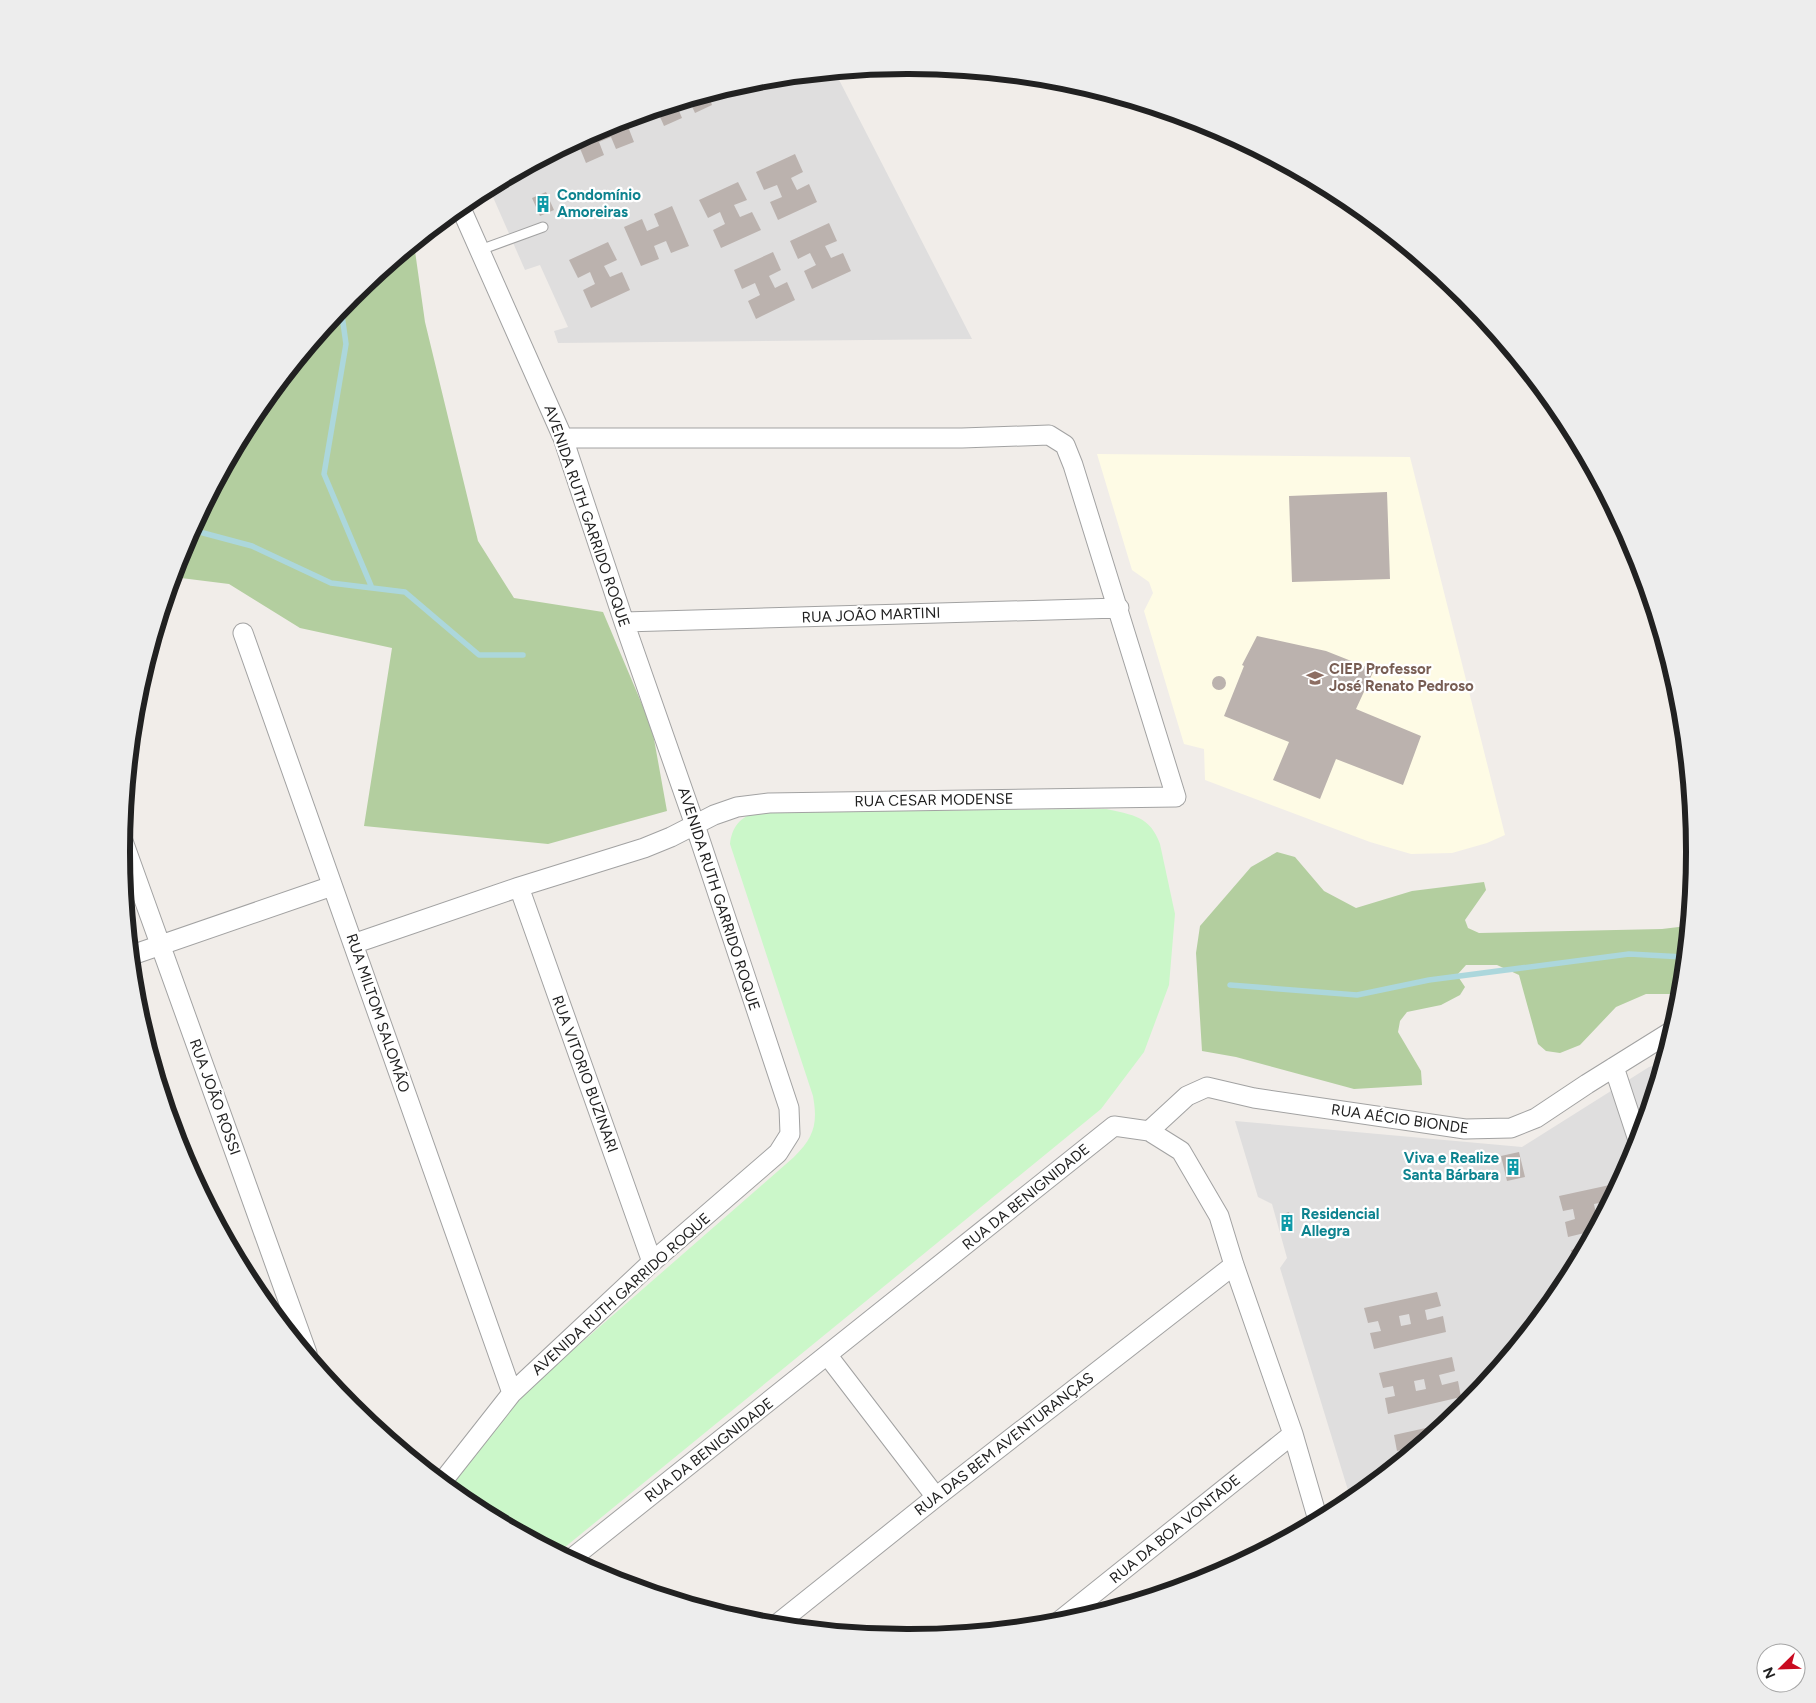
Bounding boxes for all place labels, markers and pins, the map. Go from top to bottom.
place label: Condomínio Amoreiras [557,186,641,221]
building icon: Condomínio Amoreiras [533,194,553,214]
place label: CIEP Professor José Renato Pedroso [1329,660,1474,695]
school or university icon: CIEP Professor José Renato Pedroso [1305,668,1325,688]
place label: Viva e Realize Santa Bárbara [1403,1149,1500,1184]
building icon: Viva e Realize Santa Bárbara [1503,1157,1523,1177]
place label: Residencial Allegra [1301,1205,1379,1240]
building icon: Residencial Allegra [1277,1213,1297,1233]

